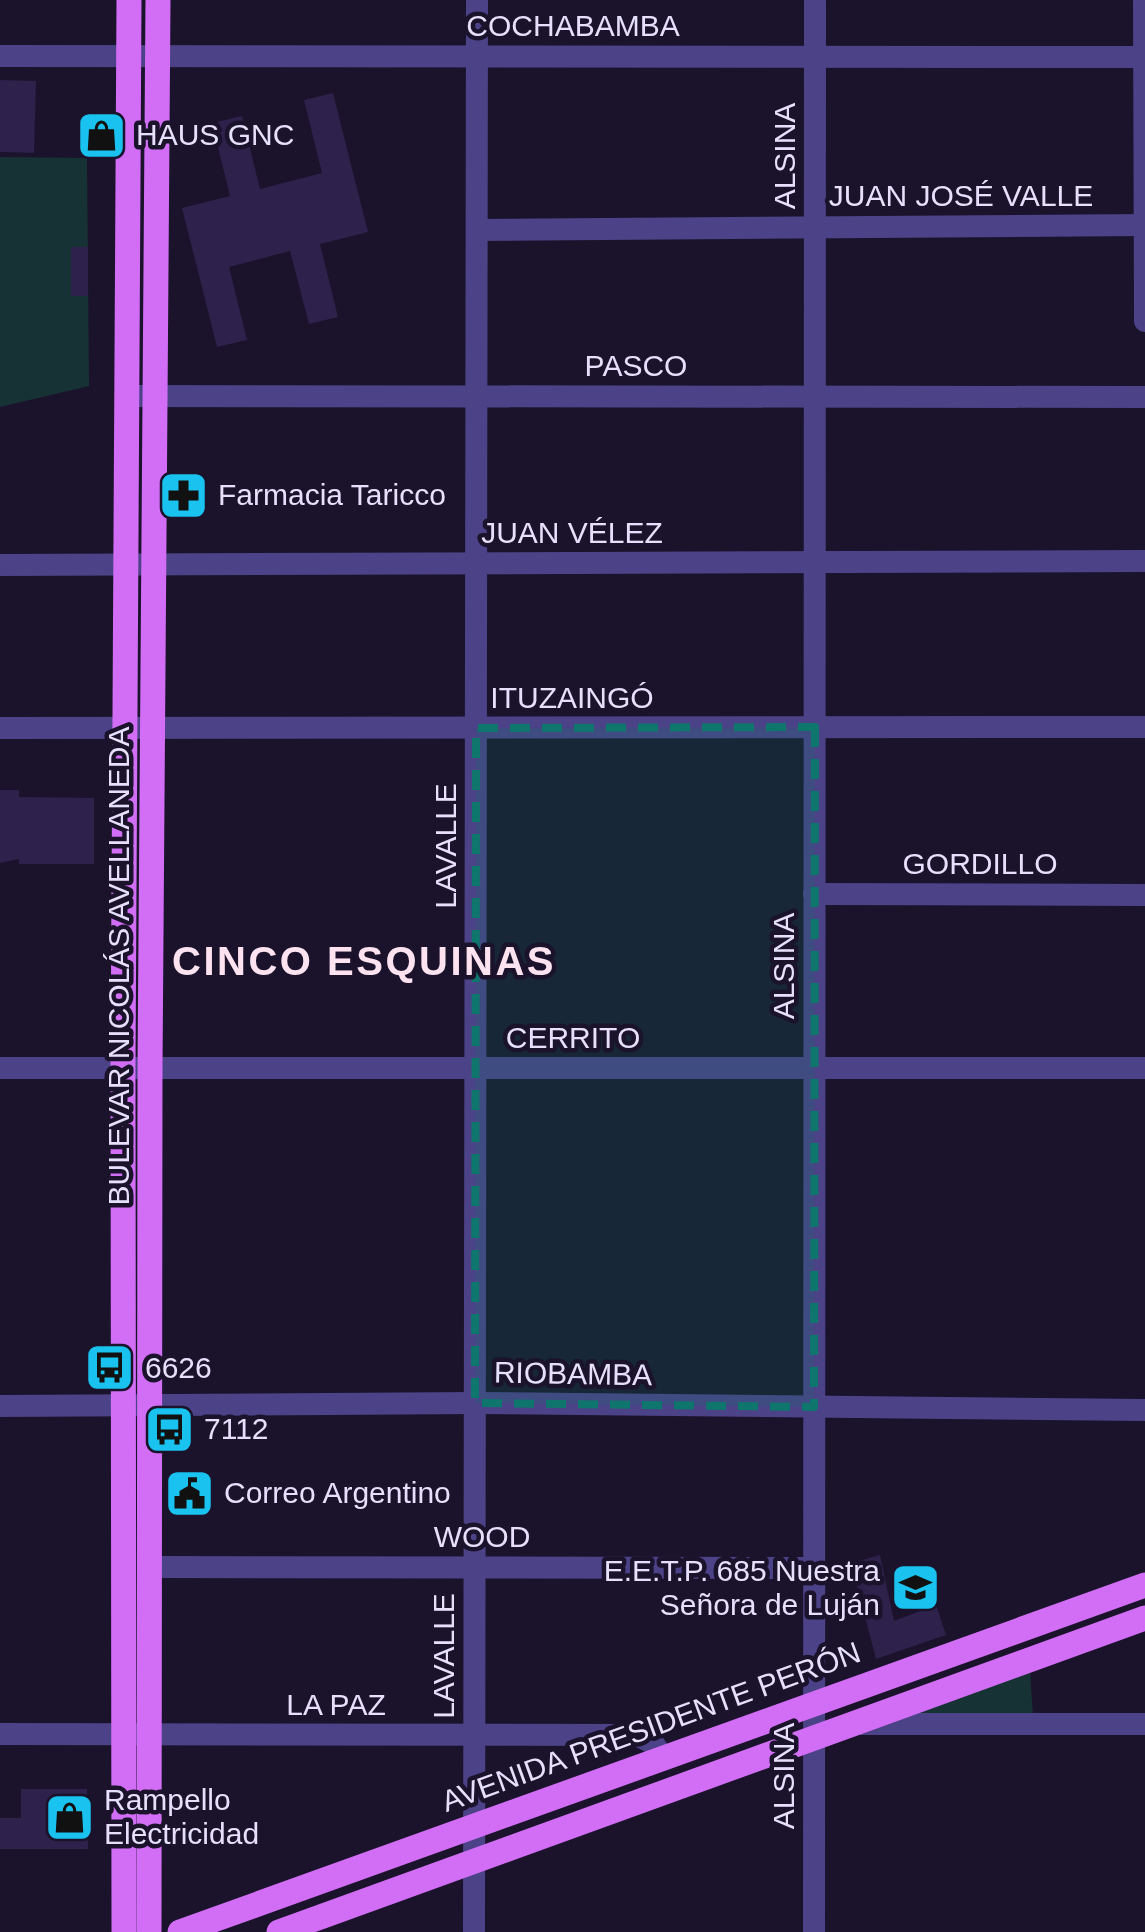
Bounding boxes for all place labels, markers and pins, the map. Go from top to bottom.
shop icon: HAUS GNC [75,109,127,161]
place label: HAUS GNC [136,118,294,151]
pharmacy icon: Farmacia Taricco [157,469,209,521]
place label: Farmacia Taricco [218,478,446,511]
bus stop icon: 6626 [84,1342,136,1394]
place label: 6626 [145,1351,212,1384]
bus stop icon: 7112 [143,1403,195,1455]
place label: 7112 [204,1412,269,1445]
public building icon: Correo Argentino [163,1467,215,1519]
place label: Correo Argentino [224,1476,451,1509]
place label: E.E.T.P. 685 Nuestra Señora de Luján [604,1554,880,1621]
school or university icon: E.E.T.P. 685 Nuestra Señora de Luján [889,1562,941,1614]
place label: Rampello Electricidad [104,1783,259,1850]
shop icon: Rampello Electricidad [43,1791,95,1843]

